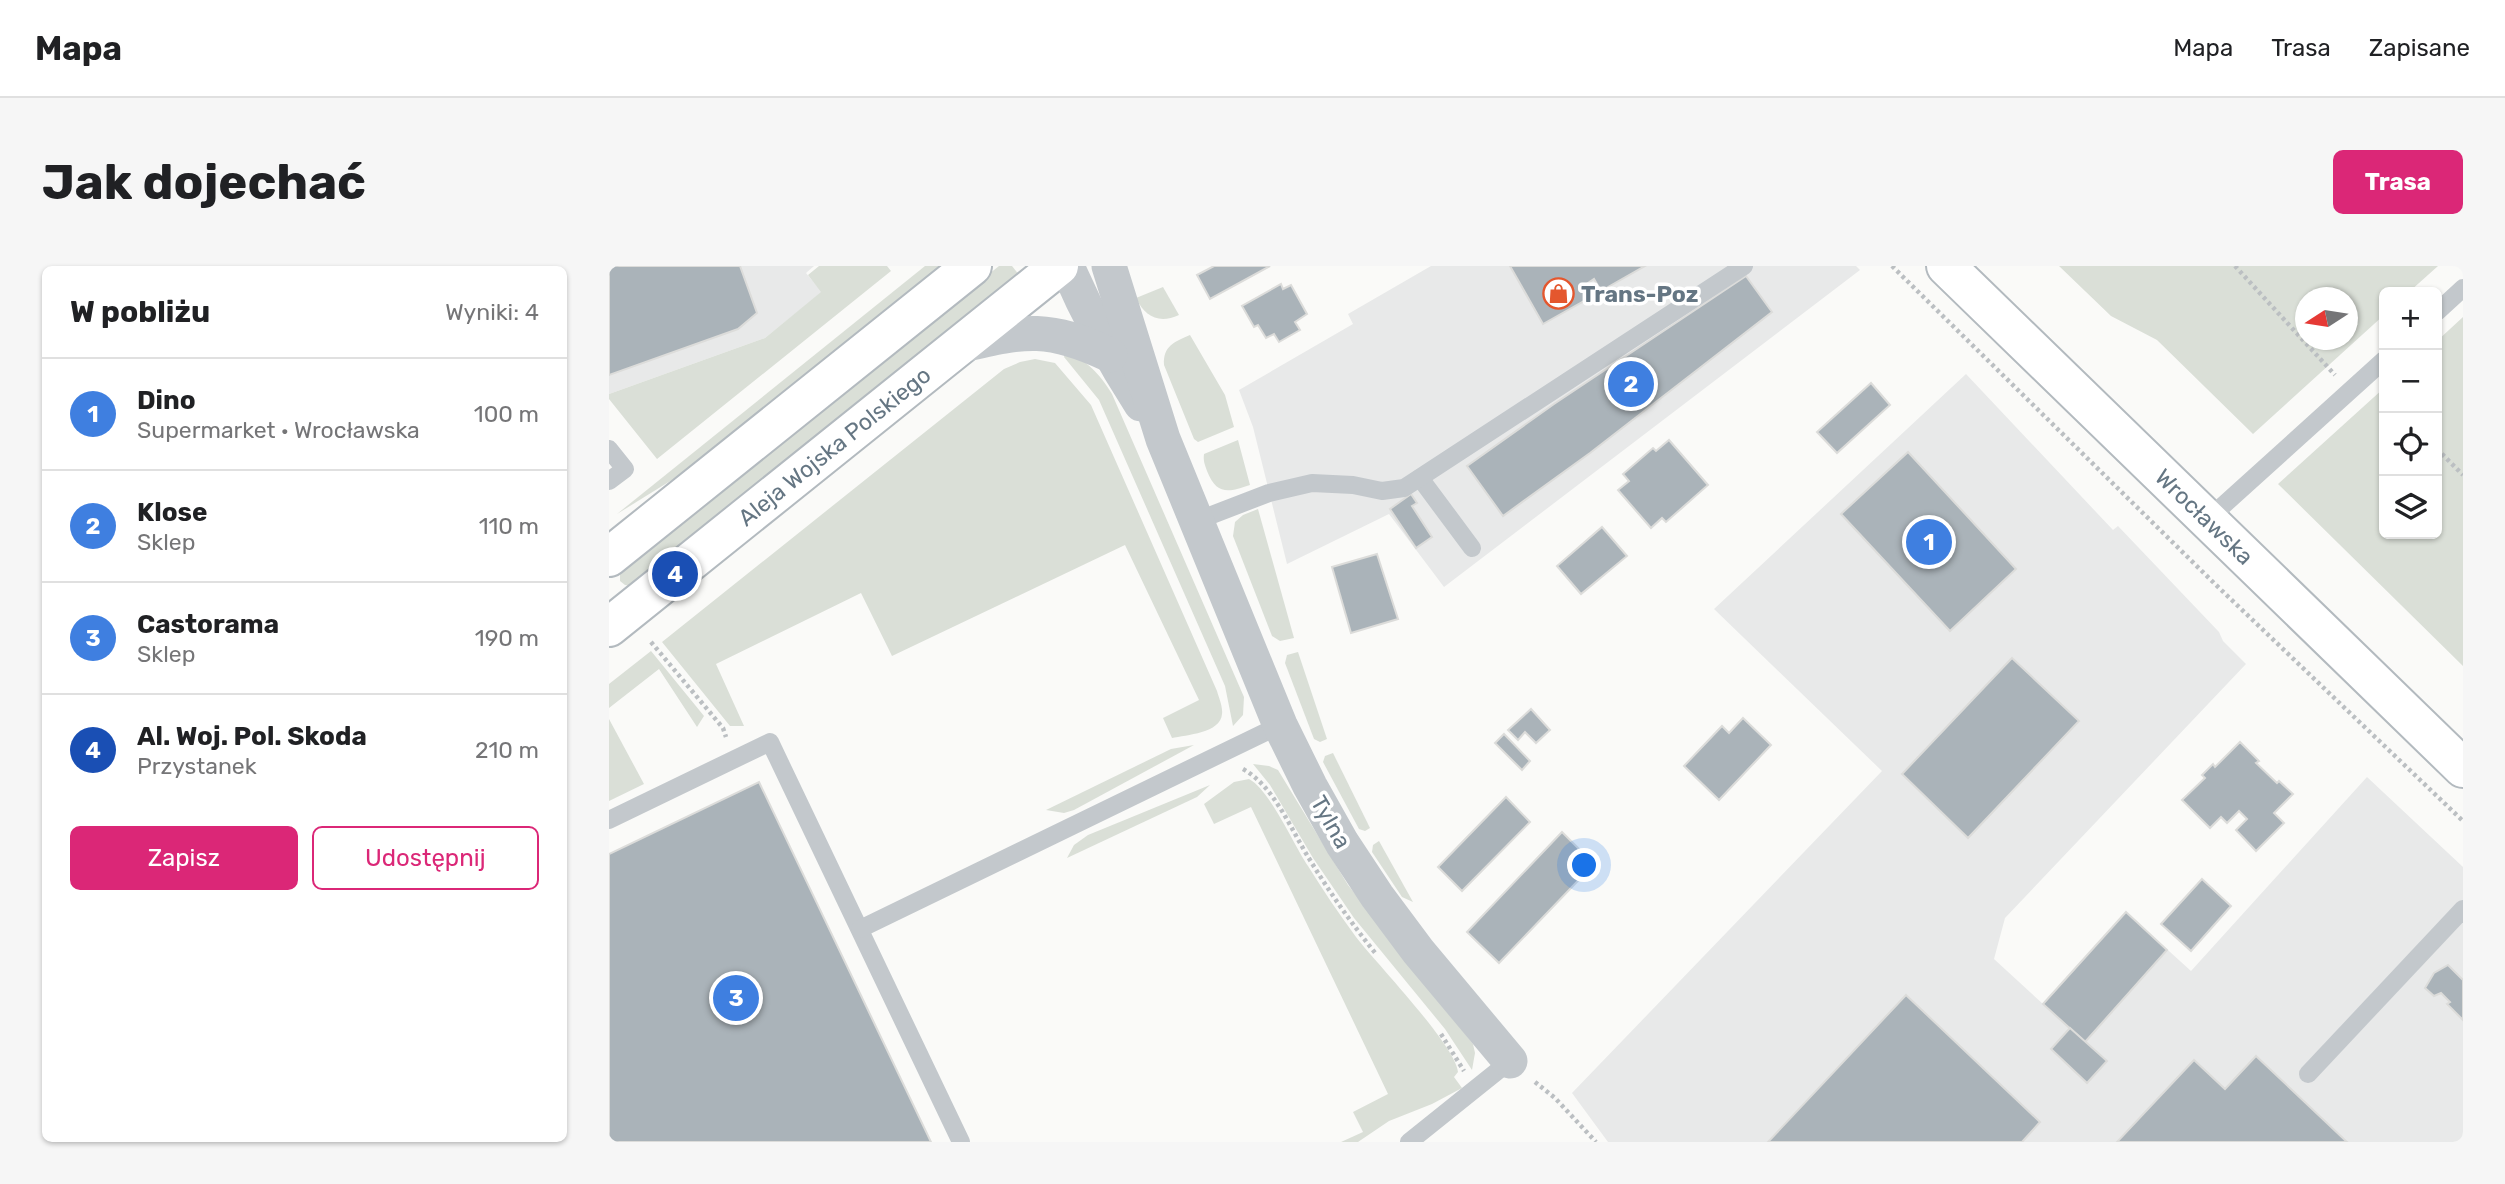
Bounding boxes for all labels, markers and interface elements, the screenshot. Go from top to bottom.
text: Mapa [35,29,122,68]
text: Mapa [2173,34,2233,62]
text: Trasa [2271,34,2331,62]
text: Zapisane [2369,34,2470,62]
button: Trasa [2333,150,2463,214]
text: Jak dojechać [42,153,366,211]
shop icon: Trans-Poz [1541,277,1575,311]
place label: Trans-Poz [1581,280,1698,308]
north arrow [2295,287,2358,350]
map controls [2379,287,2442,539]
button: + [2379,287,2442,350]
text: W pobliżu [70,294,210,330]
text: Wyniki: 4 [445,298,539,326]
button: − [2379,350,2442,413]
pin: 2 [1608,358,1654,410]
street label: Aleja Wojska Polskiego [733,361,936,532]
text: Dino [137,385,196,416]
text: 1 [87,400,99,428]
text: 100 m [474,400,539,428]
button: locate [2379,413,2442,476]
text: Supermarket · Wrocławska [137,416,420,444]
street label: Wrocławska [2149,463,2259,571]
button: layers [2379,476,2442,539]
text: Klose [137,497,207,528]
text: 2 [86,512,100,540]
text: 110 m [479,512,539,540]
pin: 1 [1906,516,1952,568]
text: Sklep [137,528,195,556]
pin: 4 [652,548,698,600]
text: Castorama [137,609,279,640]
text: 3 [85,624,101,652]
text: 190 m [475,624,539,652]
text: Sklep [137,640,195,668]
text: Al. Woj. Pol. Skoda [137,721,367,752]
text: 4 [85,736,101,764]
text: 210 m [475,736,539,764]
text: Przystanek [137,752,257,780]
street label: Tylna [1305,791,1357,853]
button: Zapisz [70,826,298,890]
button: Udostępnij [312,826,539,890]
your location [1567,848,1601,882]
pin: 3 [713,972,759,1024]

